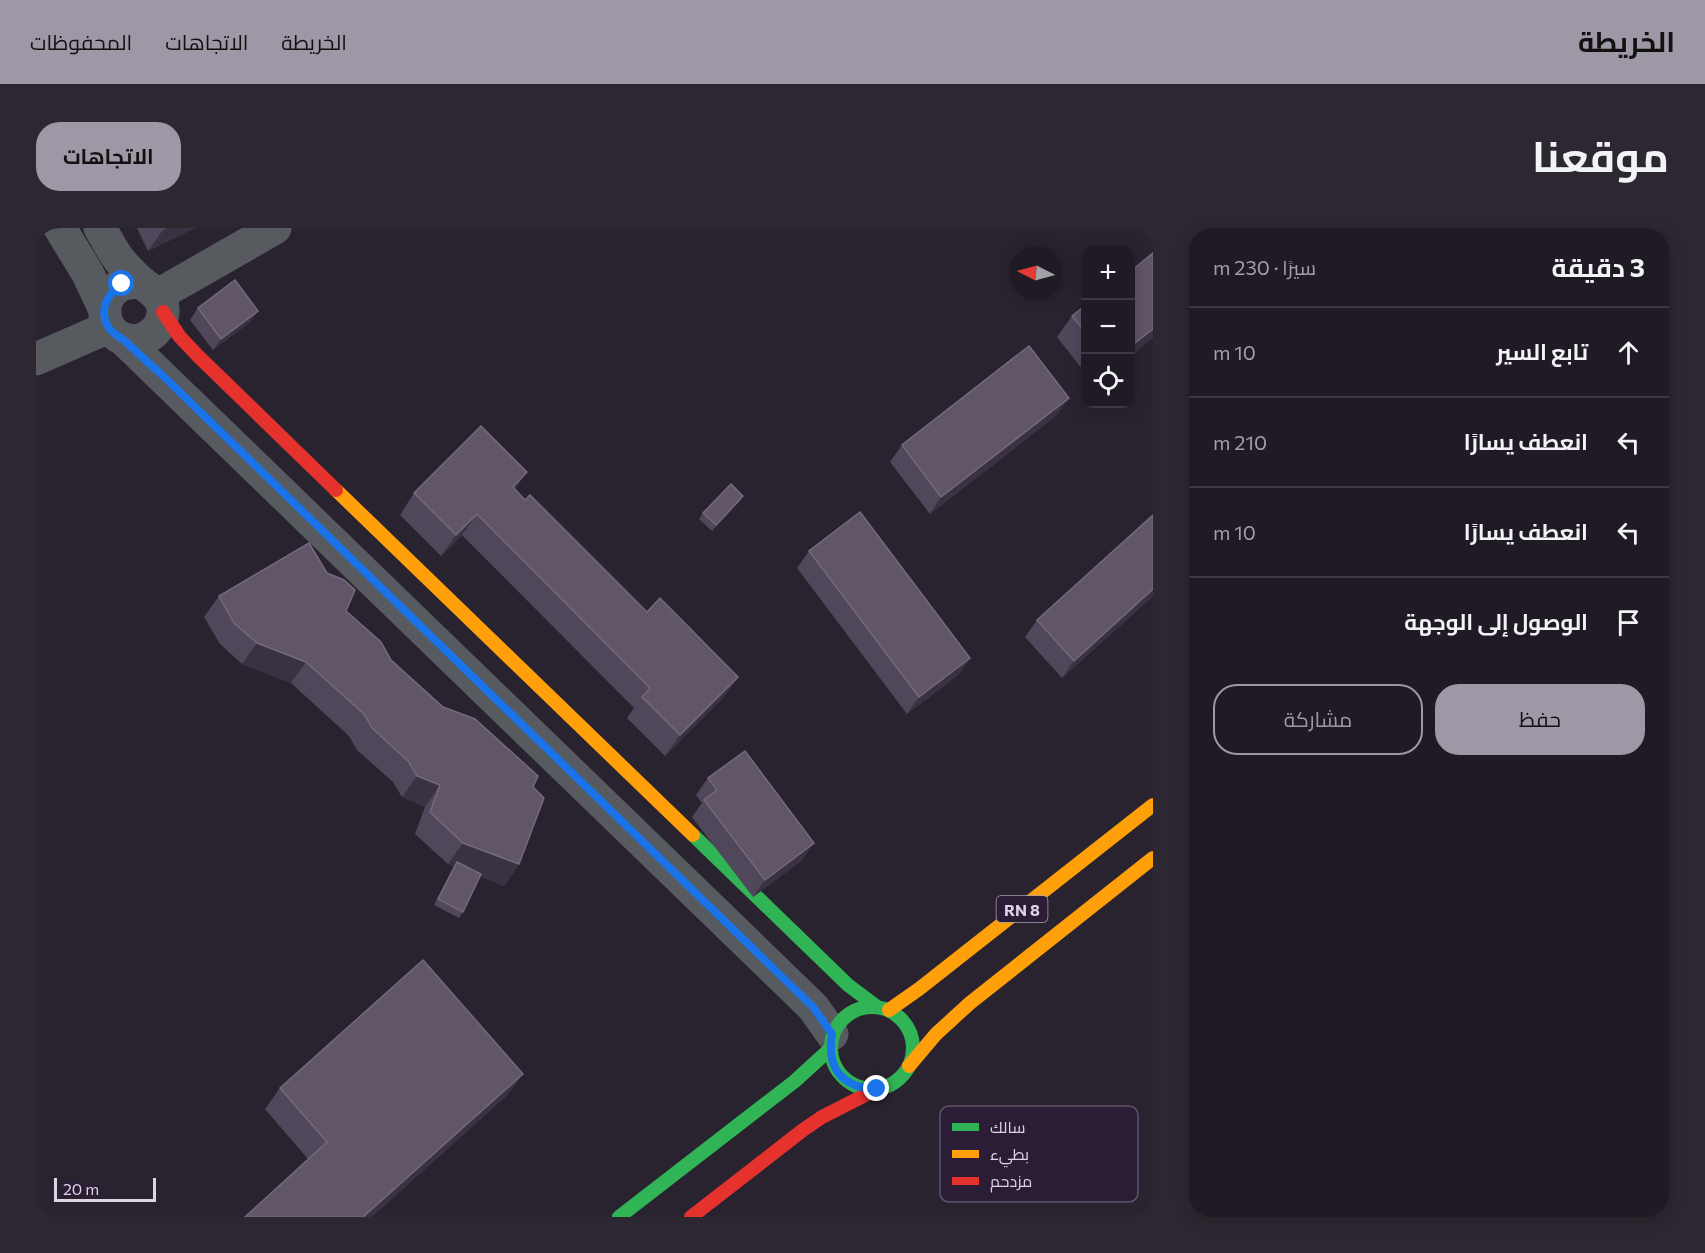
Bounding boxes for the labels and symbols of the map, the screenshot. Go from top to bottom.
north arrow [1009,246,1063,300]
route start [108,270,134,296]
road number: RN 8 [996,896,1048,922]
route end [863,1075,889,1101]
legend [940,1106,1138,1202]
text: سالك [990,1117,1025,1136]
text: بطيء [990,1144,1029,1168]
text: مزدحم [990,1171,1032,1193]
scale bar [54,1175,156,1202]

